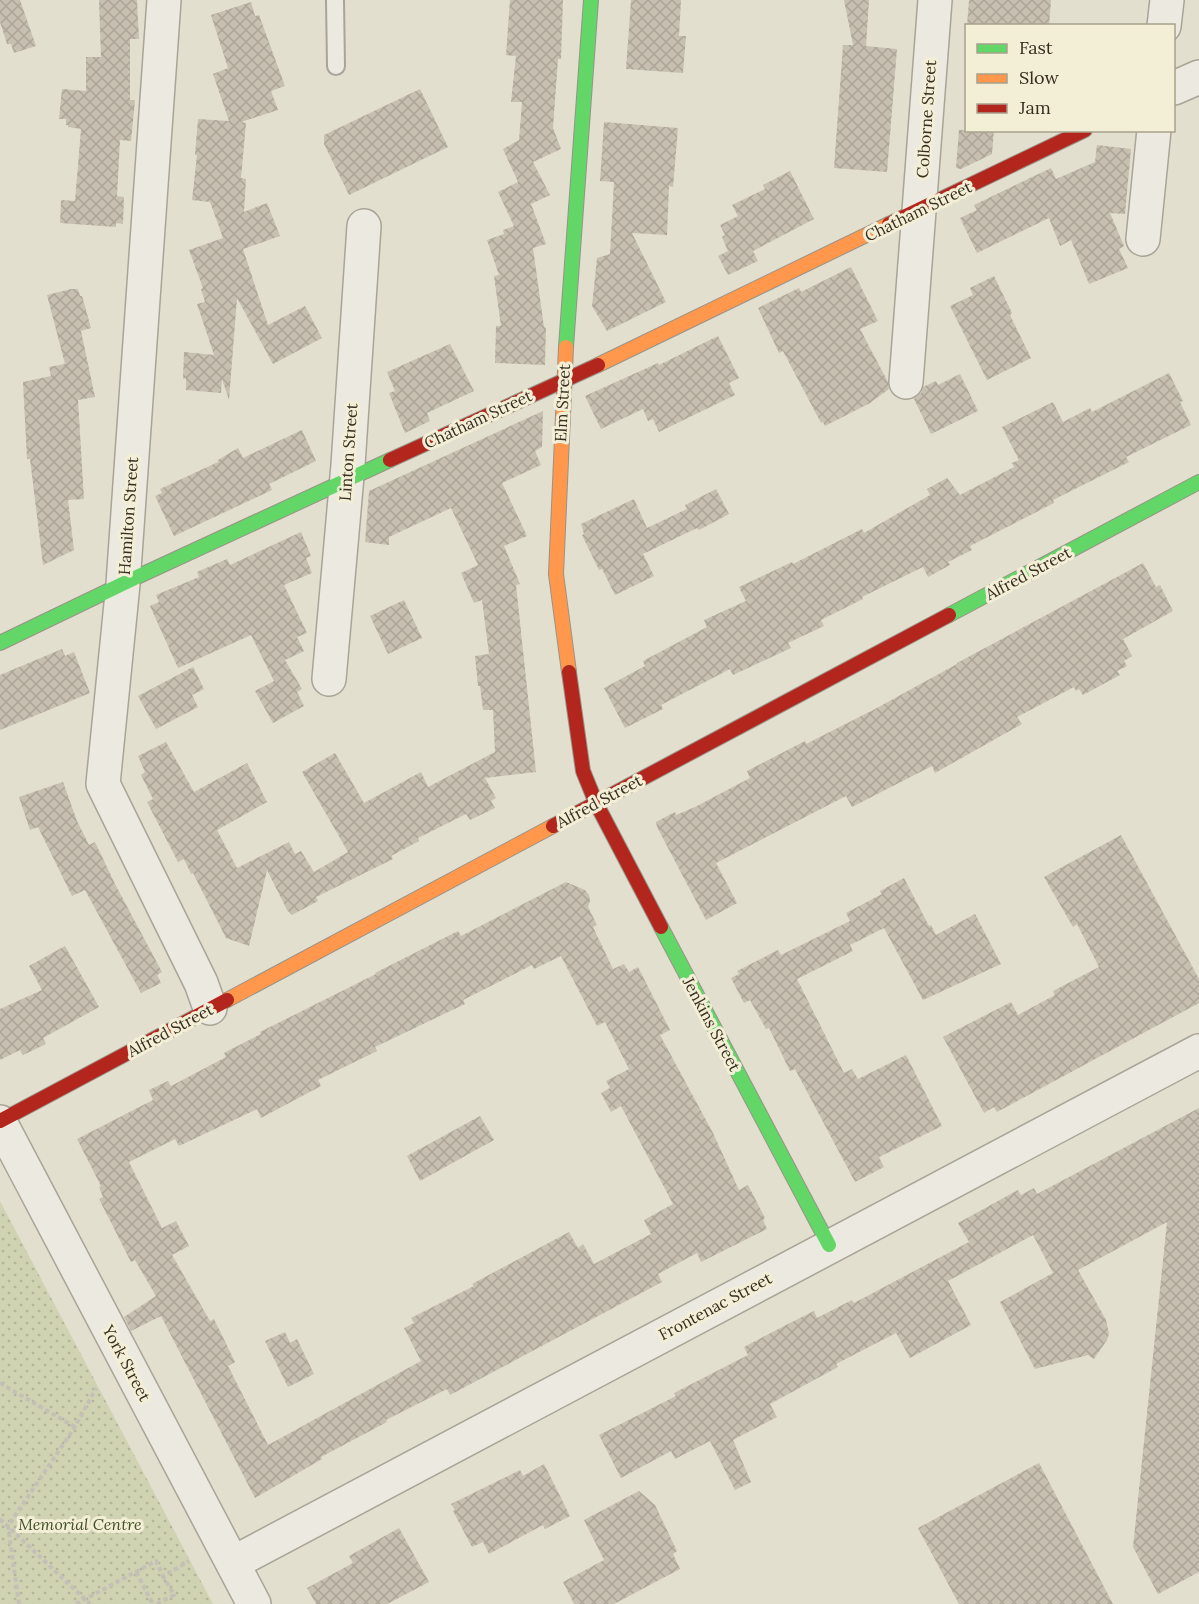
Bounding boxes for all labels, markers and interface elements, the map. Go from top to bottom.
legend [965,24,1175,132]
text: Fast [1019,36,1053,59]
street label: Colborne Street [912,58,940,179]
text: Slow [1019,66,1059,89]
text: Jam [1018,96,1051,119]
street label: Chatham Street [861,176,976,246]
street label: Elm Street [550,363,574,443]
street label: Chatham Street [421,385,536,453]
street label: Linton Street [335,402,361,502]
street label: Hamilton Street [114,455,142,576]
street label: Alfred Street [981,542,1075,604]
street label: Alfred Street [552,770,646,832]
street label: Jenkins Street [678,973,746,1075]
street label: Alfred Street [123,999,217,1061]
street label: Frontenac Street [655,1267,776,1344]
street label: York Street [98,1321,156,1405]
park label: Memorial Centre [18,1514,142,1534]

